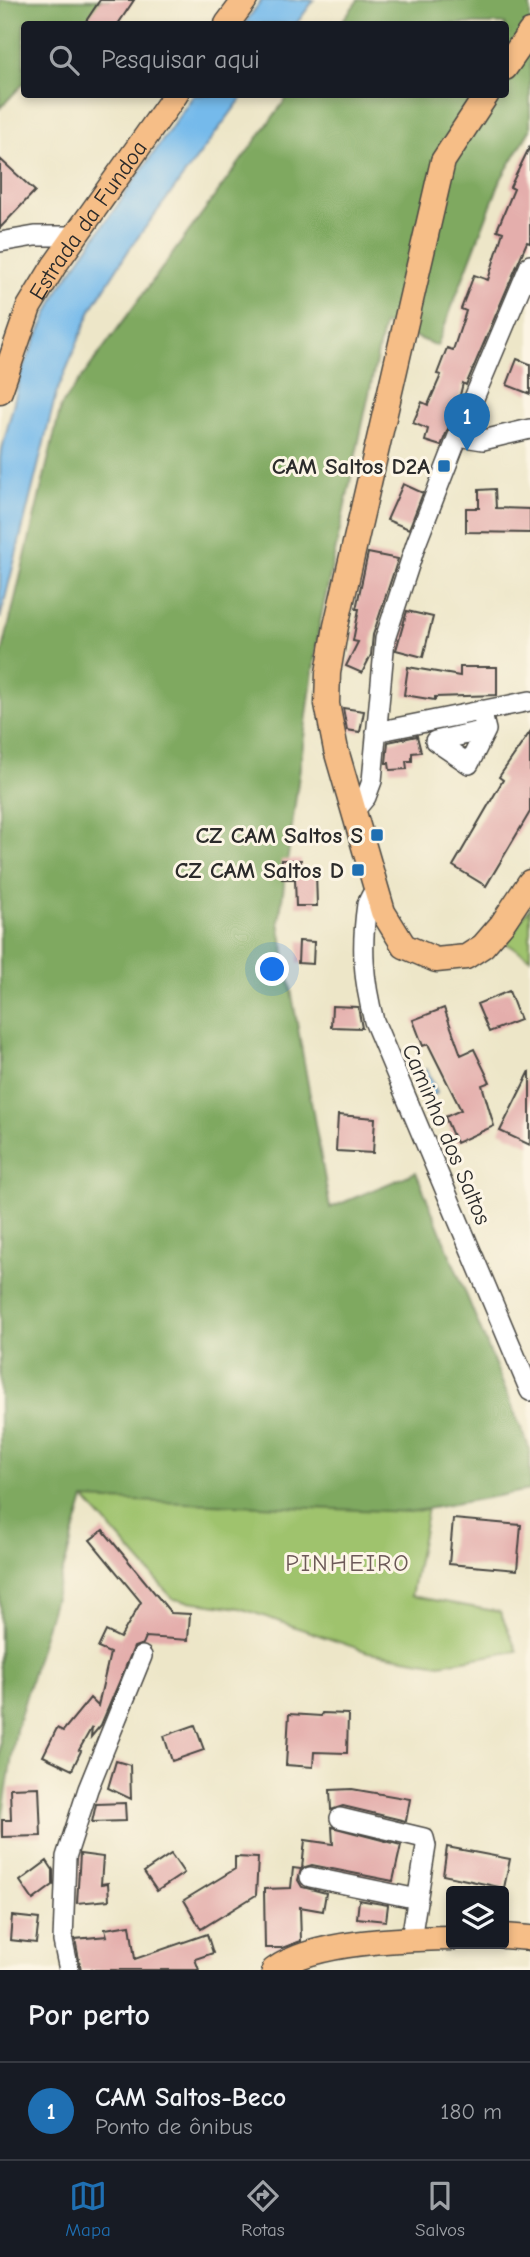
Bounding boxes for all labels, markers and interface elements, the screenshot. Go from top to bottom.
search box [21,21,509,98]
icon: search [45,41,83,79]
text: Pesquisar aqui [101,45,260,75]
street label: Estrada da Fundoa [24,135,153,305]
pin: 1 [444,393,490,451]
place label: CAM Saltos D2A [272,453,430,480]
marker: CAM Saltos D2A [436,458,452,474]
place label: CZ CAM Saltos S [195,822,363,849]
marker: CZ CAM Saltos S [369,827,385,843]
place label: CZ CAM Saltos D [175,857,344,884]
marker: CZ CAM Saltos D [350,862,366,878]
your location [255,952,289,986]
street label: Caminho dos Saltos [396,1040,497,1229]
district label: PINHEIRO [285,1549,411,1577]
map controls [446,1886,509,1949]
button: layers [446,1886,509,1949]
text: Por perto [28,1998,150,2033]
text: CAM Saltos-Beco [95,2083,286,2113]
text: 1 [46,2098,56,2125]
text: 180 m [440,2098,502,2125]
text: Ponto de ônibus [95,2113,253,2140]
tab: Mapa [65,2177,111,2241]
tab: Rotas [241,2177,285,2241]
tab: Salvos [415,2177,465,2241]

